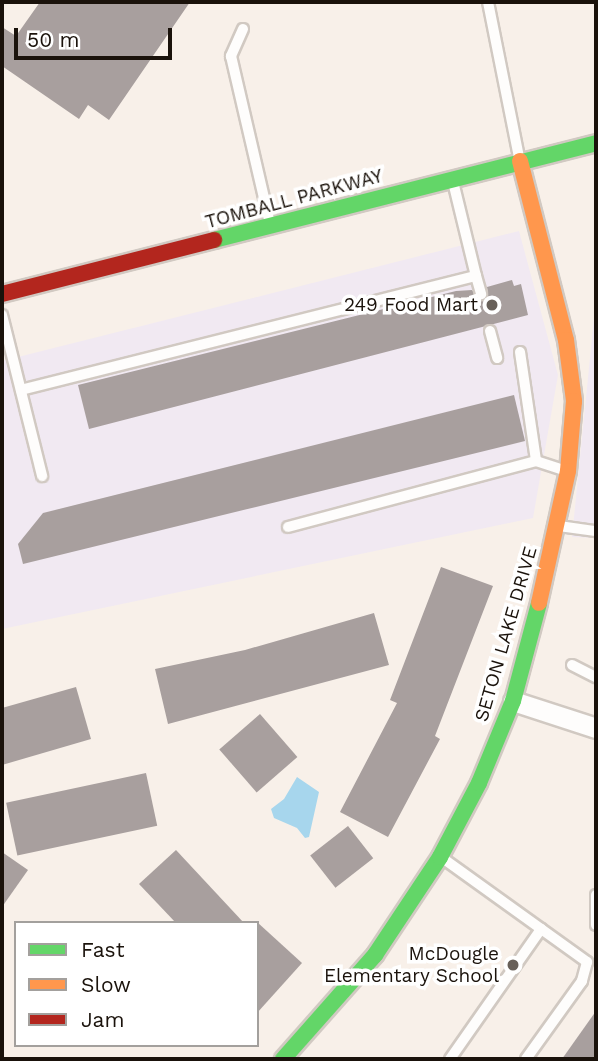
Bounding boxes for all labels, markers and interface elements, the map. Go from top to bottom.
scale bar [18,14,175,58]
text: 50 m [27,27,79,52]
street label: TOMBALL PARKWAY [202,164,386,234]
place label: 249 Food Mart [344,294,478,316]
marker: 249 Food Mart [484,297,500,313]
street label: SETON LAKE DRIVE [470,544,542,724]
legend [14,921,259,1047]
text: Fast [81,937,125,962]
place label: McDougle Elementary School [323,943,499,987]
marker: McDougle Elementary School [505,957,521,973]
text: Slow [81,972,131,997]
text: Jam [81,1007,124,1032]

